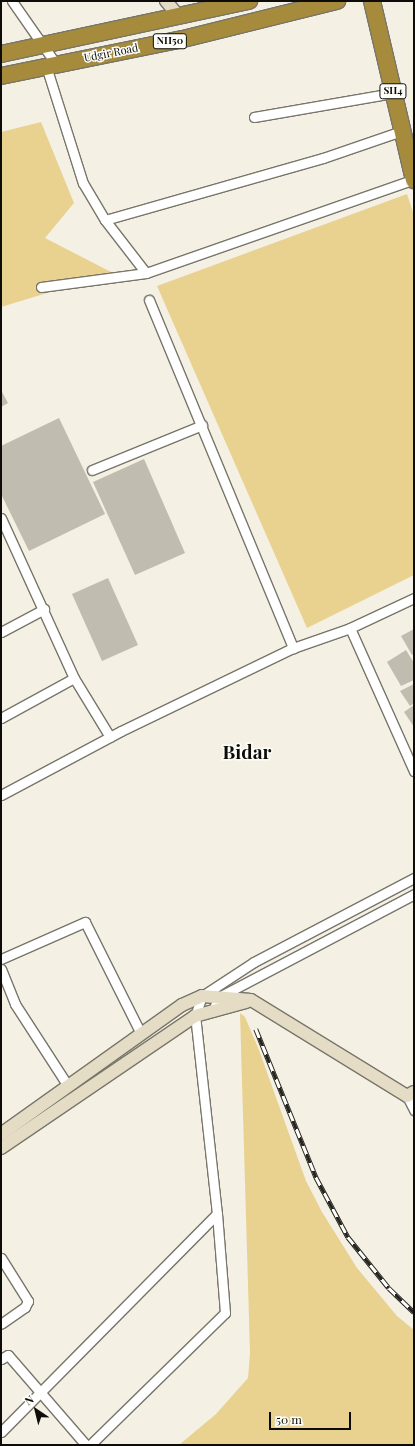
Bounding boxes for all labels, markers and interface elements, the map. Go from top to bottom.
road number: NH50 [152,33,188,49]
street label: Udgir Road [83,41,139,65]
road number: SH4 [379,83,407,99]
district label: Bidar [223,741,271,763]
north arrow [16,1390,56,1430]
text: N [21,1391,36,1408]
scale bar [271,1404,353,1430]
text: 50 m [276,1411,302,1427]

